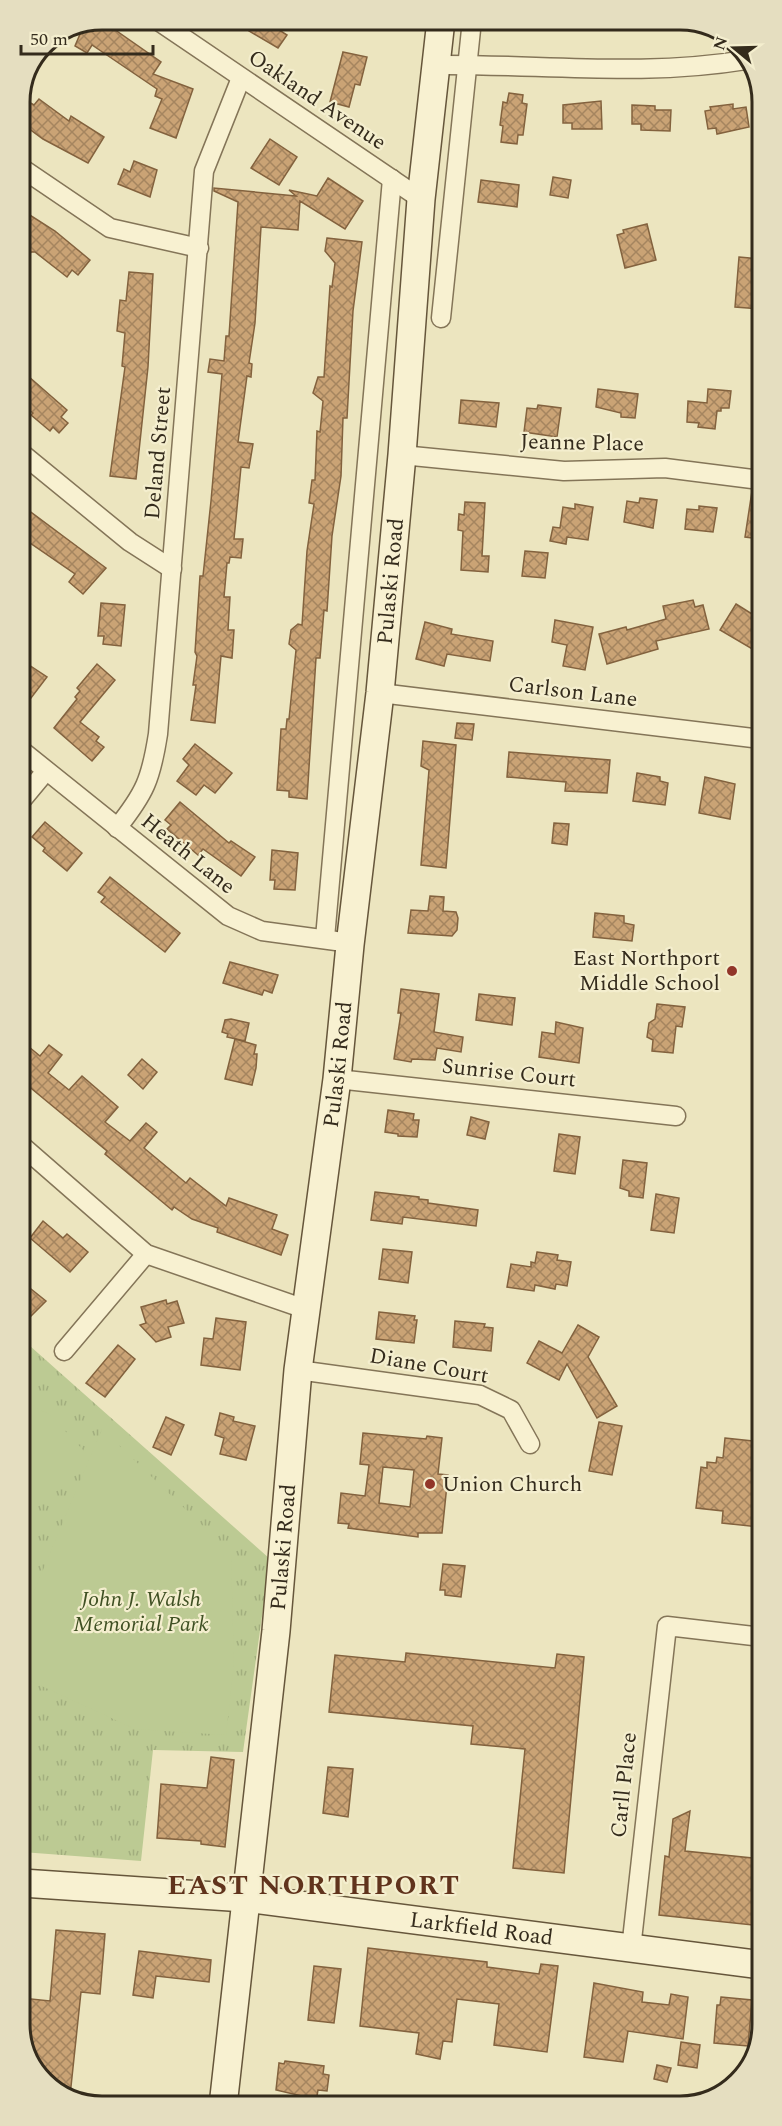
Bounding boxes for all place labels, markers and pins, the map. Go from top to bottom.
place label: East Northport Middle School [573,942,720,1000]
marker: East Northport Middle School [725,964,739,978]
place label: Union Church [442,1468,582,1501]
marker: Union Church [423,1477,437,1491]

